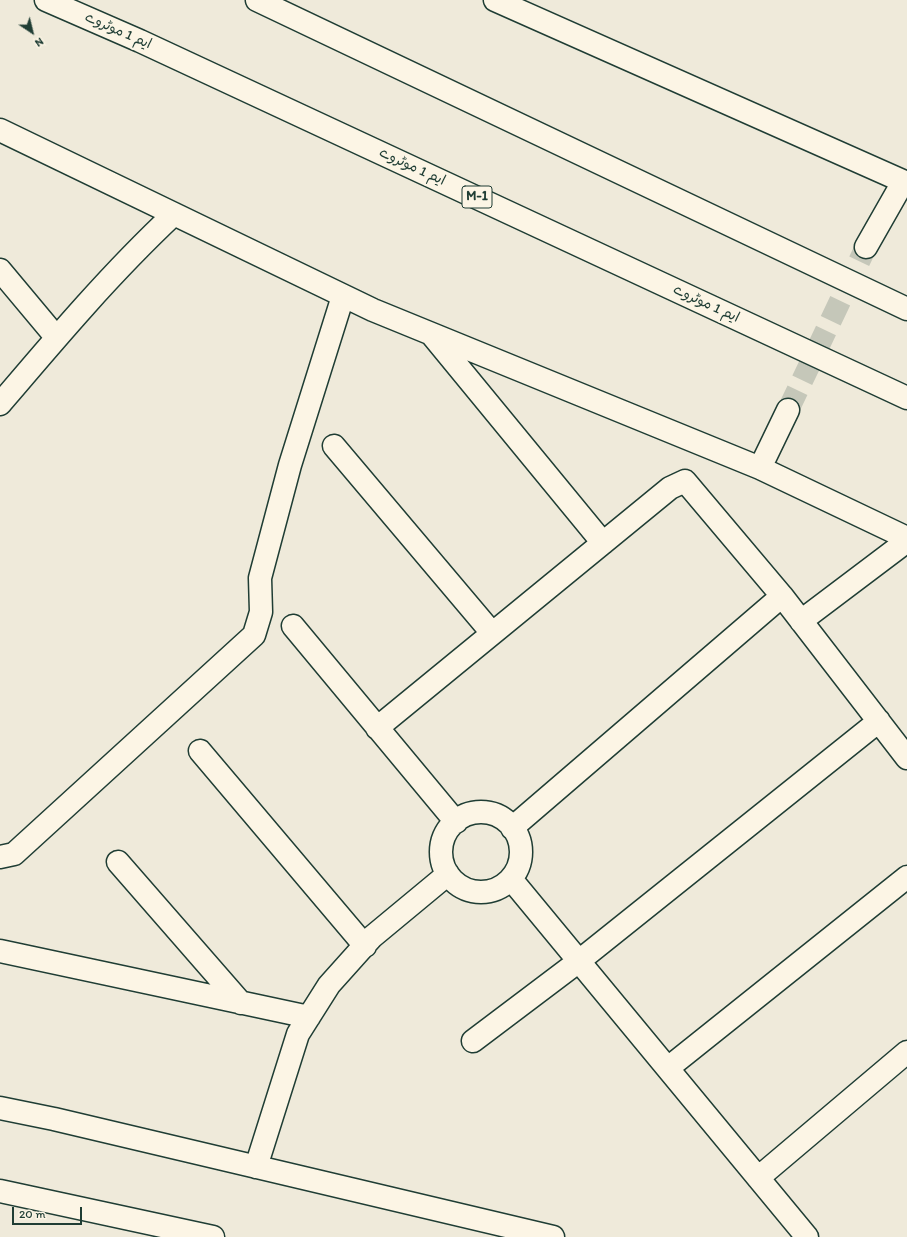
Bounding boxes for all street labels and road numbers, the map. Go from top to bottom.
street label: ایم 1 موٹروے [82,9,154,53]
street label: ایم 1 موٹروے [376,144,448,190]
road number: M-1 [462,186,492,208]
street label: ایم 1 موٹروے [670,281,742,327]

